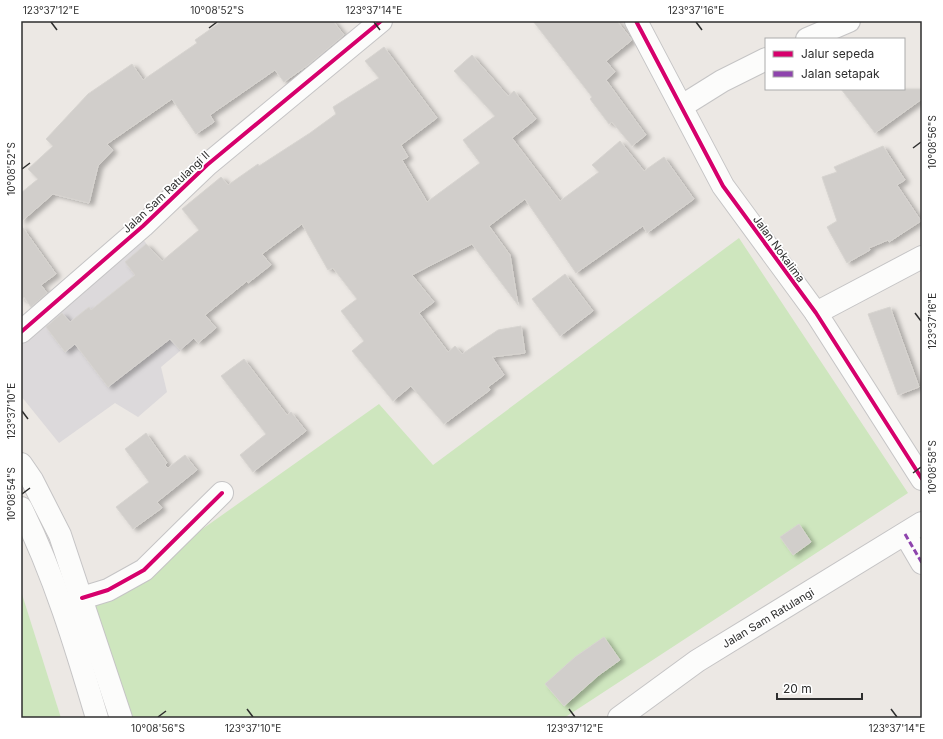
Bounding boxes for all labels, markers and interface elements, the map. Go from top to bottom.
text: 123°37'12"E [23,4,79,16]
text: 10°08'52"S [190,4,244,16]
text: 123°37'14"E [346,4,402,16]
text: 123°37'16"E [668,4,724,16]
legend [765,38,905,90]
text: Jalur sepeda [801,46,874,61]
text: Jalan setapak [801,66,880,81]
text: 10°08'56"S [926,115,938,169]
text: 10°08'52"S [5,142,17,196]
street label: Jalan Sam Ratulangi II [120,148,212,236]
street label: Jalan Nokalima [750,213,808,285]
text: 123°37'16"E [926,293,938,349]
text: 123°37'10"E [5,383,17,439]
text: 10°08'58"S [926,440,938,494]
text: 10°08'54"S [5,467,17,521]
street label: Jalan Sam Ratulangi [719,585,817,651]
scale bar [777,675,862,701]
text: 20 m [783,681,812,696]
text: 10°08'56"S [131,722,185,734]
text: 123°37'10"E [225,722,281,734]
text: 123°37'12"E [547,722,603,734]
text: 123°37'14"E [869,722,925,734]

